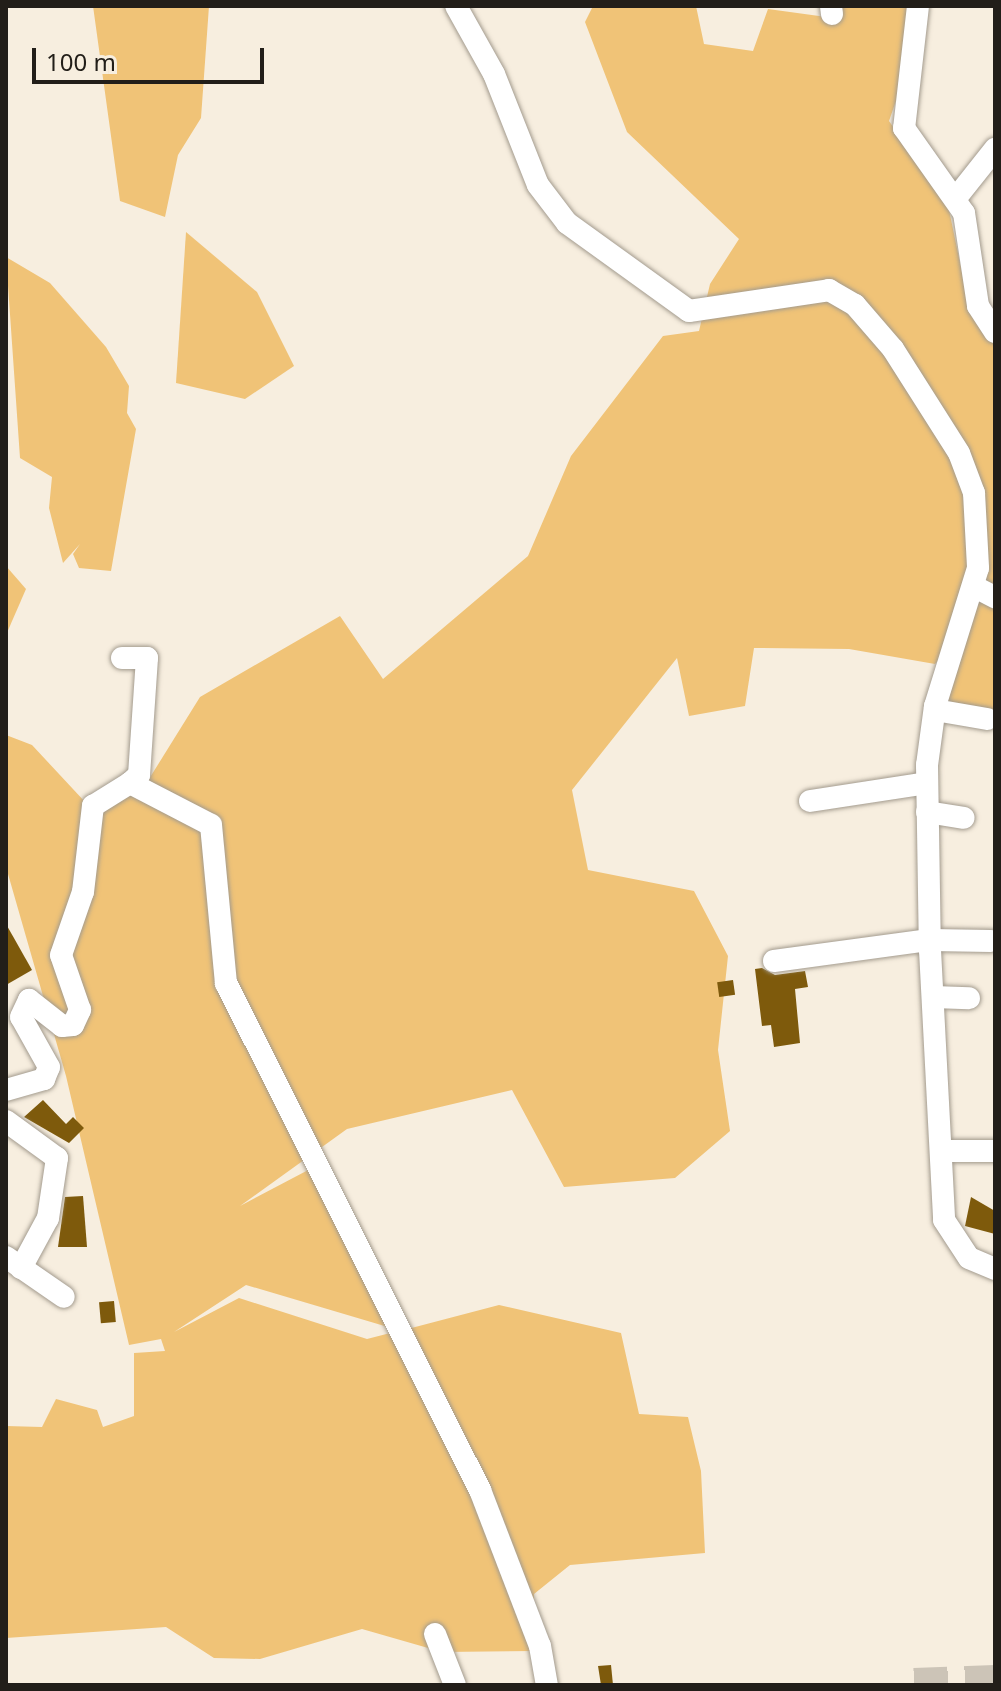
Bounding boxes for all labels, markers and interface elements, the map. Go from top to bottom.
scale bar [36,32,268,82]
text: 100 m [46,45,116,78]

